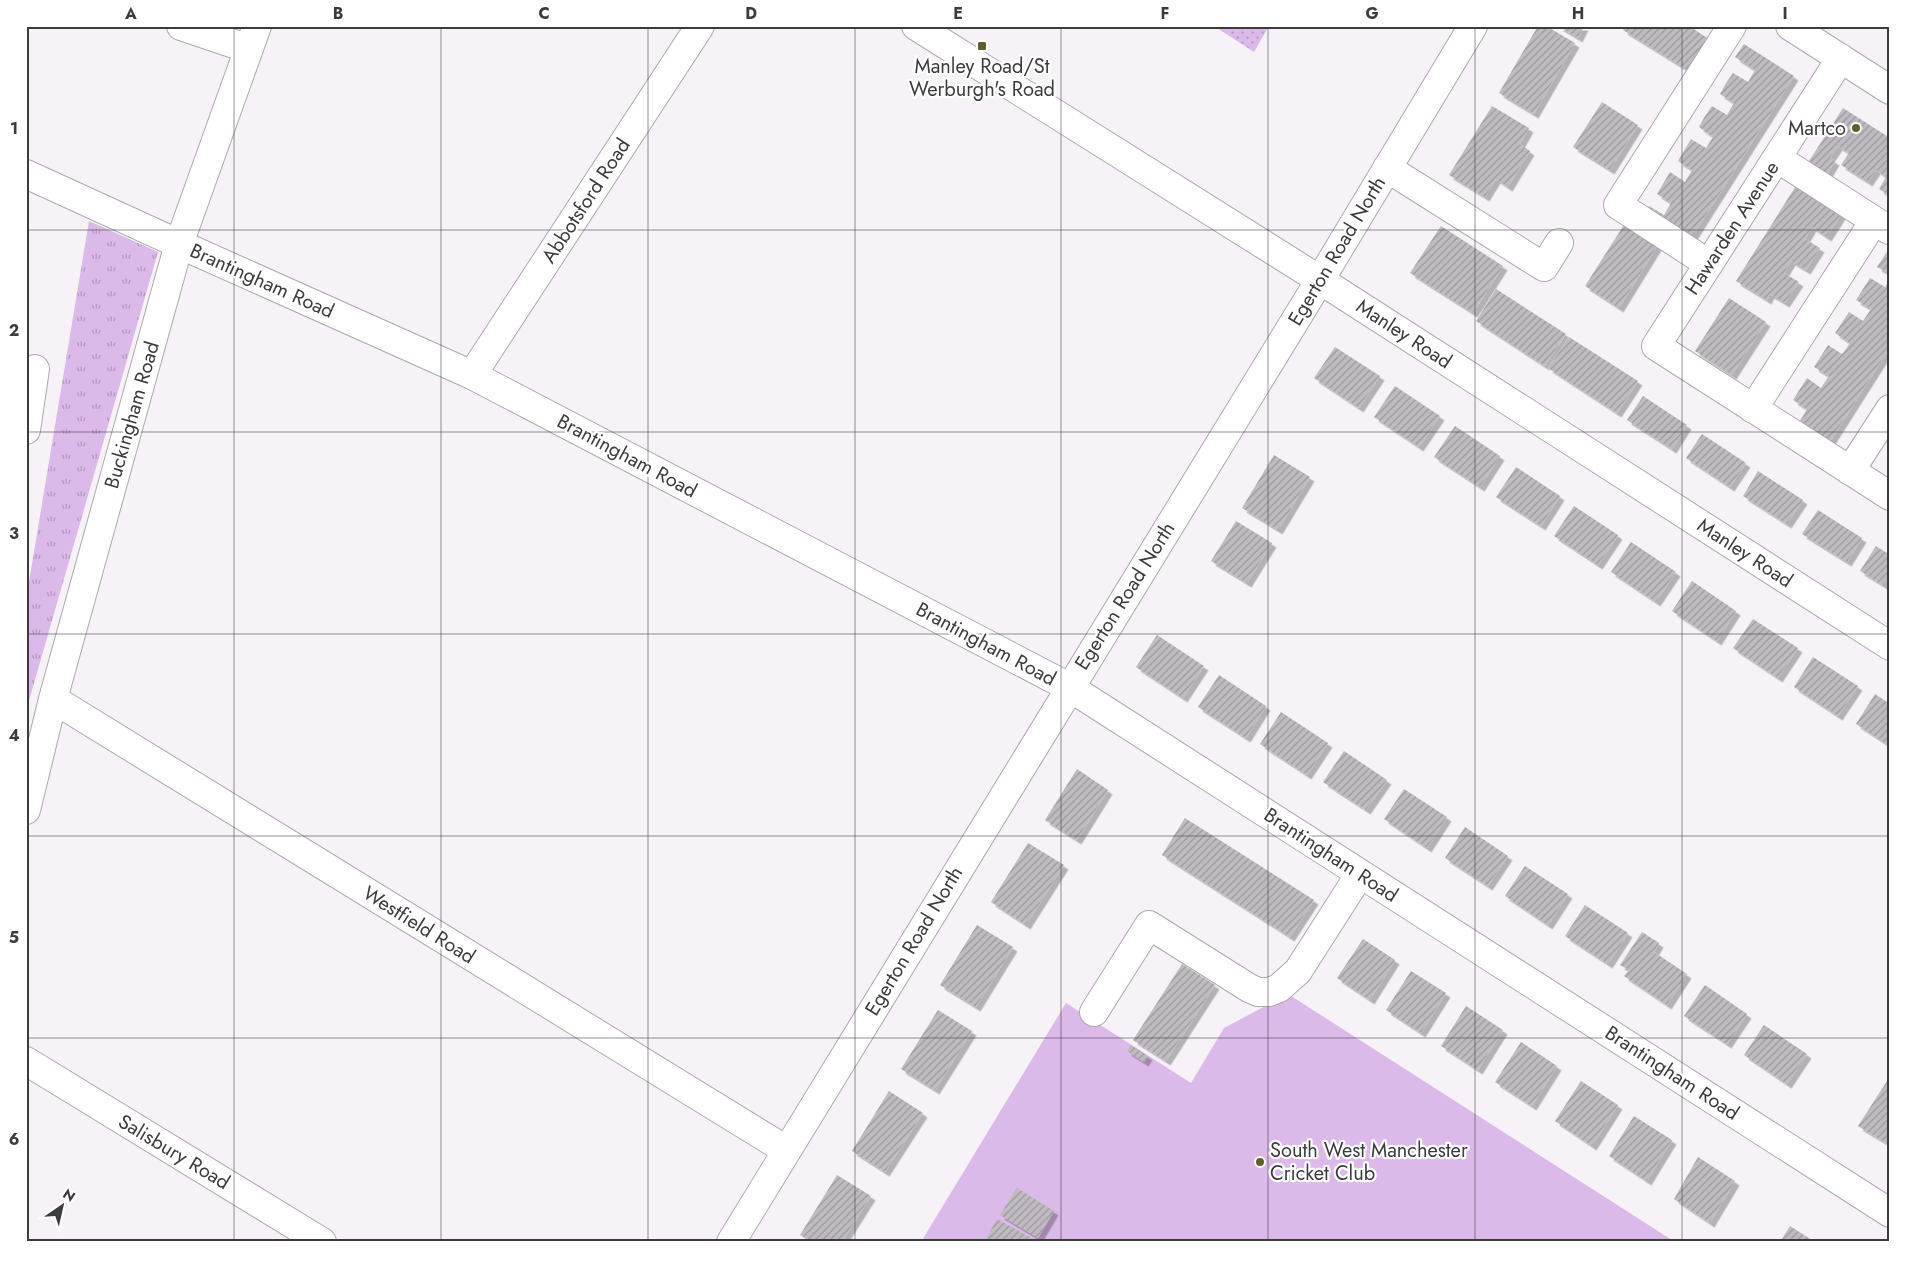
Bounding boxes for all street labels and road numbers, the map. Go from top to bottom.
street label: Abbotsford Road [535,133,637,269]
street label: Hawarden Avenue [1678,155,1786,301]
street label: Egerton Road North [1281,171,1393,331]
street label: Brantingham Road [185,236,339,326]
street label: Manley Road [1350,292,1458,376]
street label: Buckingham Road [97,338,167,492]
street label: Brantingham Road [552,407,702,505]
street label: Manley Road [1691,511,1799,595]
street label: Egerton Road North [1068,516,1182,676]
street label: Brantingham Road [911,595,1061,693]
street label: Brantingham Road [1258,801,1404,909]
street label: Egerton Road North [858,861,970,1021]
street label: Westfield Road [357,879,481,971]
street label: Brantingham Road [1599,1019,1745,1127]
street label: Salisbury Road [113,1107,235,1197]

